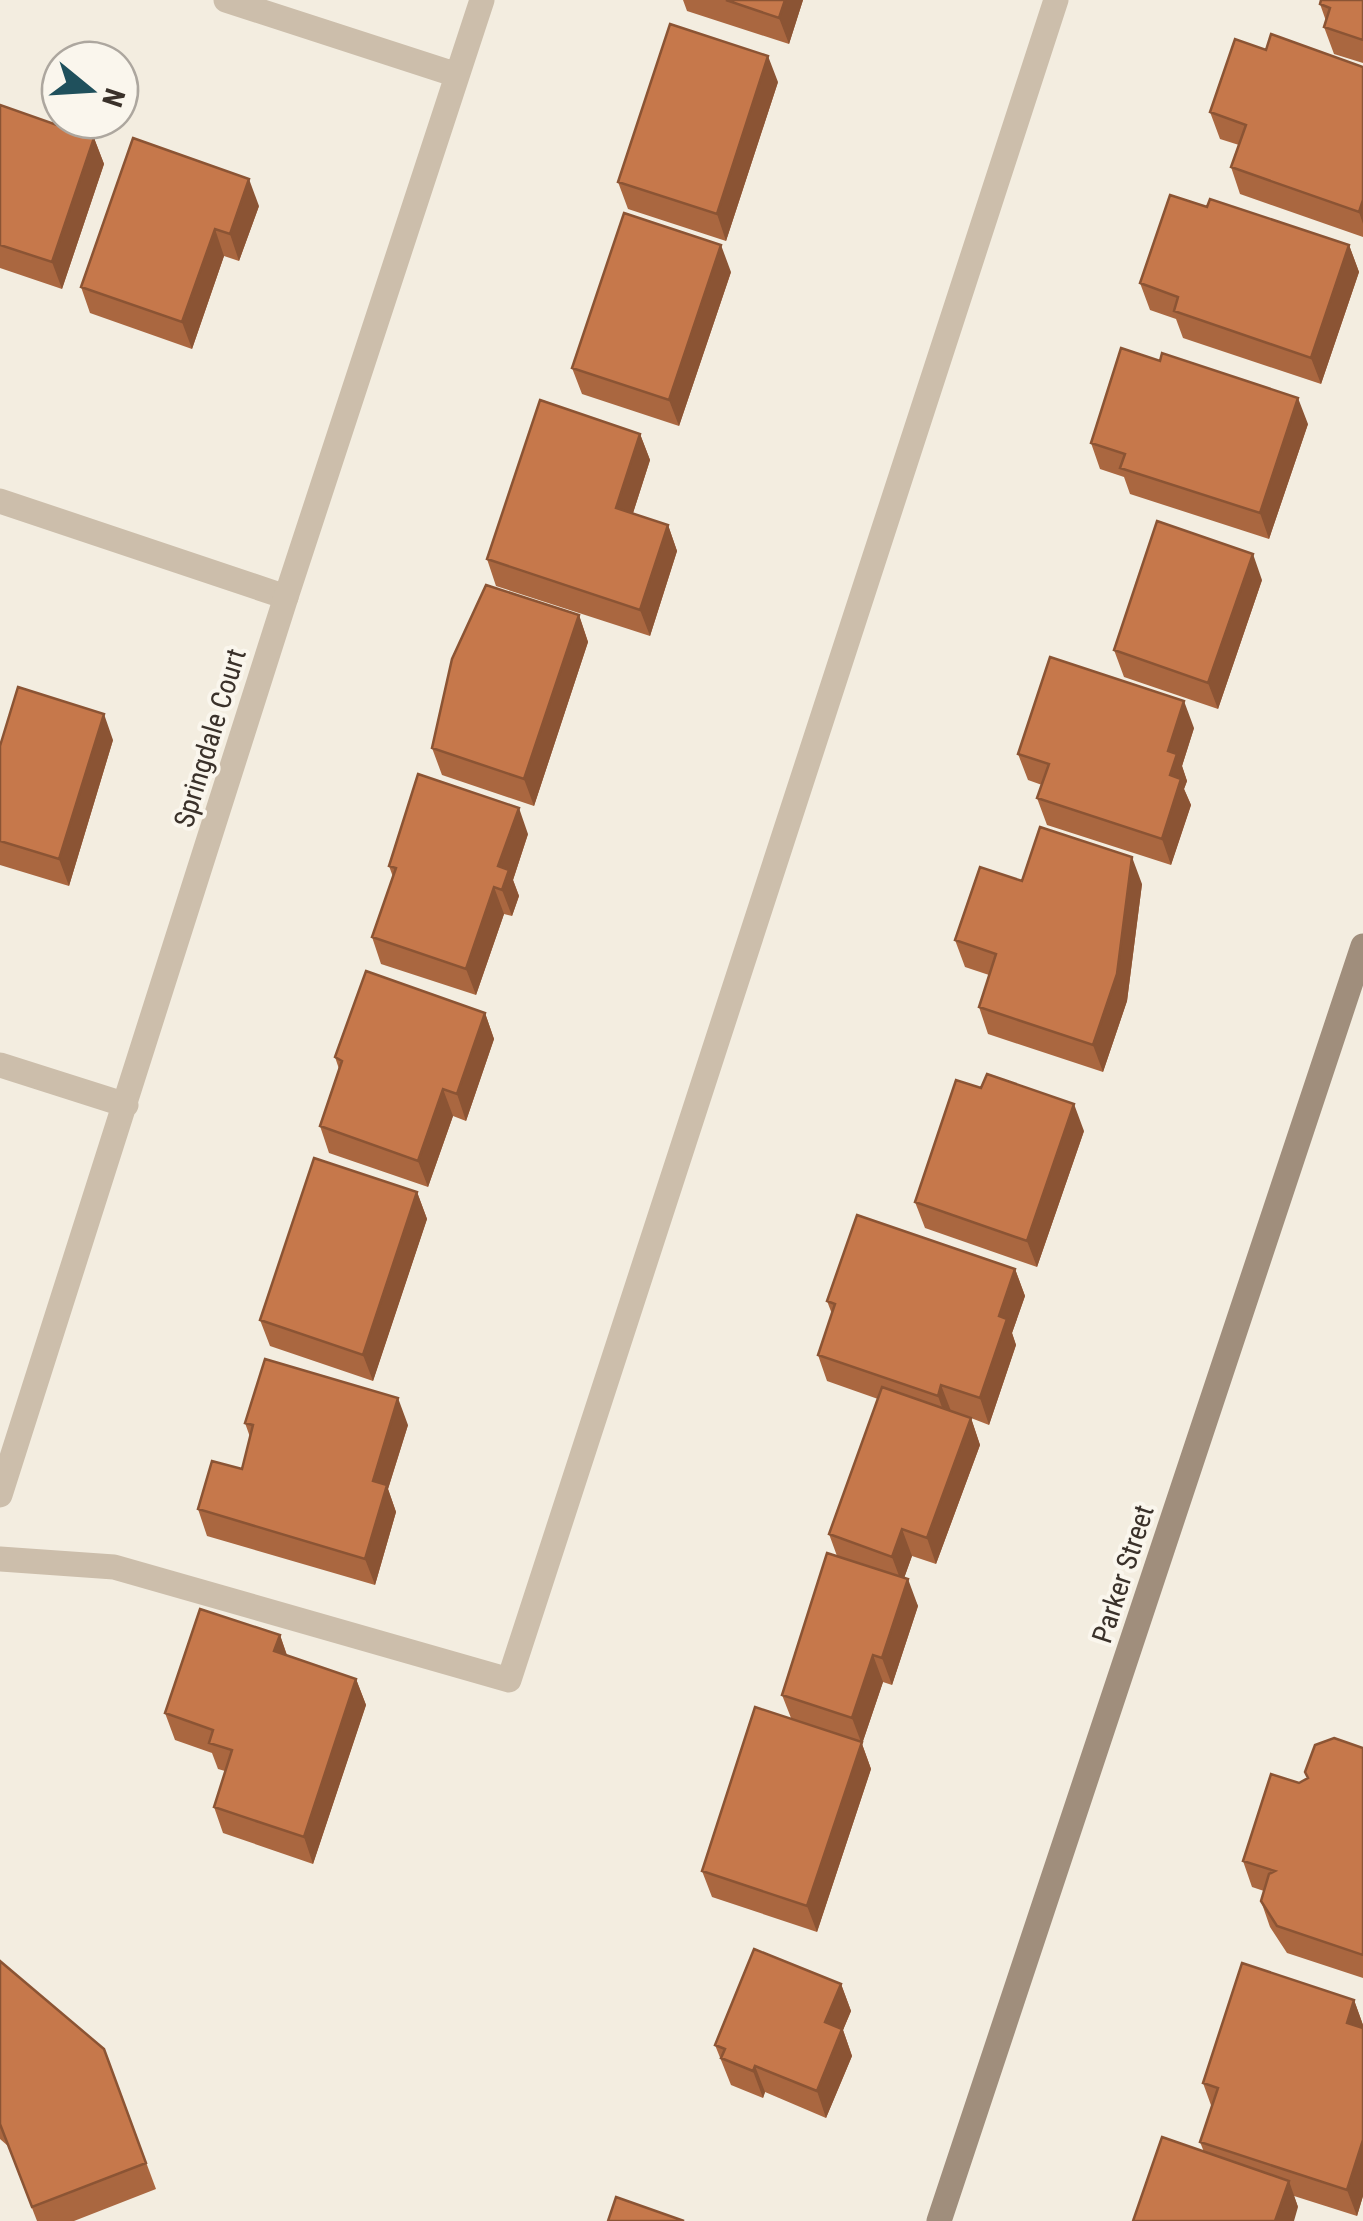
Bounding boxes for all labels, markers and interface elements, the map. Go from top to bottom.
north arrow [40,40,140,140]
text: N [95,84,132,111]
street label: Springdale Court [167,645,253,831]
street label: Parker Street [1085,1501,1161,1647]

